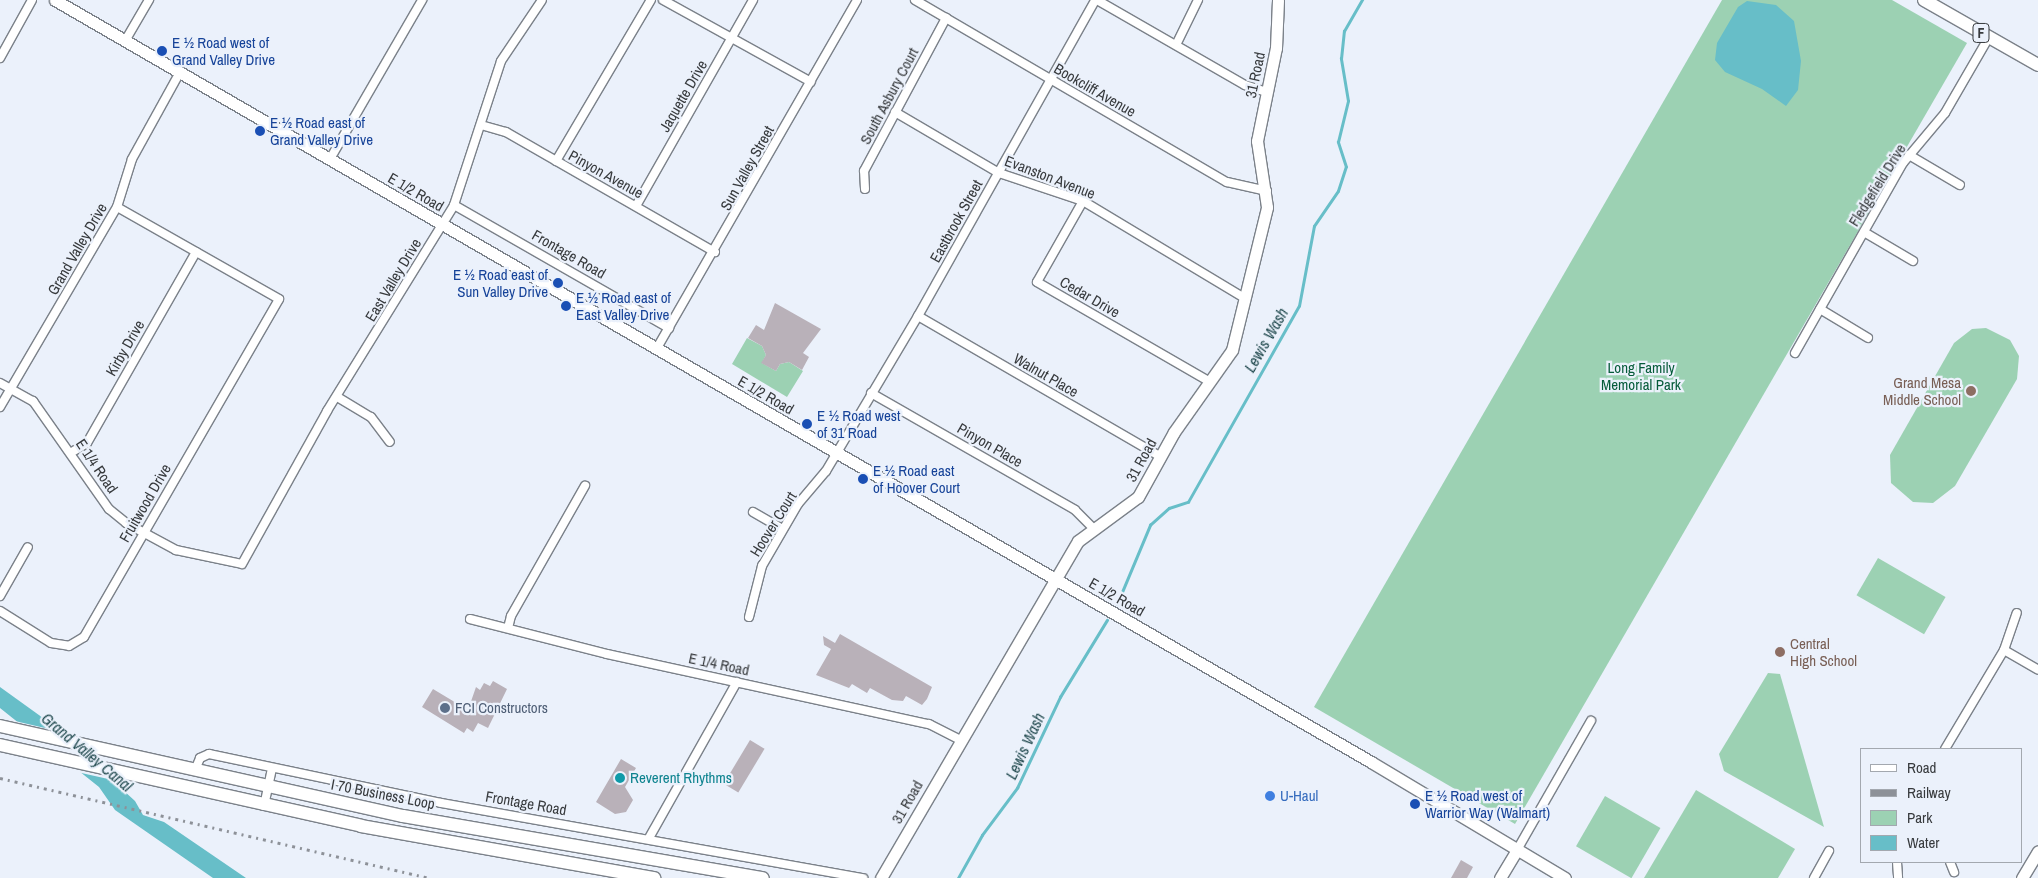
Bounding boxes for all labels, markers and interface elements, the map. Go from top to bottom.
road number: F [1972,22,1990,44]
place label: E ½ Road west of Grand Valley Drive [172,33,275,68]
street label: South Asbury Court [856,44,922,148]
marker: E ½ Road west of Grand Valley Drive [156,45,168,57]
street label: 31 Road [1241,50,1269,100]
street label: Jaquette Drive [655,57,711,135]
street label: Bookcliff Avenue [1051,59,1139,121]
place label: E ½ Road east of Grand Valley Drive [270,113,373,148]
street label: Sun Valley Street [716,122,778,214]
marker: E ½ Road east of Grand Valley Drive [254,125,266,137]
street label: Fledgefield Drive [1845,141,1909,229]
street label: Pinyon Avenue [565,146,647,202]
street label: Evanston Avenue [1002,151,1098,203]
street label: E 1/2 Road [385,169,447,215]
street label: Eastbrook Street [926,177,986,265]
street label: Grand Valley Drive [43,200,111,298]
street label: Frontage Road [529,226,609,282]
street label: East Valley Drive [361,235,425,325]
place label: E ½ Road east of Sun Valley Drive [453,265,548,300]
street label: Cedar Drive [1057,273,1123,321]
marker: E ½ Road east of Sun Valley Drive [552,277,564,289]
place label: E ½ Road east of East Valley Drive [576,288,671,323]
marker: E ½ Road east of East Valley Drive [560,300,572,312]
water label: Lewis Wash [1240,304,1292,376]
street label: Kirby Drive [102,317,148,379]
street label: Walnut Place [1010,349,1082,401]
park label: Long Family Memorial Park [1601,358,1681,393]
street label: E 1/2 Road [735,372,797,418]
place label: Grand Mesa Middle School [1883,373,1961,408]
marker: Grand Mesa Middle School [1965,385,1977,397]
place label: E ½ Road west of 31 Road [817,406,900,441]
marker: E ½ Road west of 31 Road [801,418,813,430]
street label: Pinyon Place [954,419,1026,471]
street label: E 1/4 Road [72,435,122,497]
street label: 31 Road [1122,435,1160,485]
street label: Fruitwood Drive [115,461,175,545]
place label: E ½ Road east of Hoover Court [873,461,960,496]
marker: E ½ Road east of Hoover Court [857,473,869,485]
street label: Hoover Court [746,488,800,560]
street label: E 1/2 Road [1086,574,1148,620]
place label: Central High School [1790,634,1857,669]
marker: Central High School [1774,646,1786,658]
street label: E 1/4 Road [687,649,751,679]
place label: FCI Constructors [455,699,548,717]
marker: FCI Constructors [439,702,451,714]
water label: Grand Valley Canal [38,708,136,796]
water label: Lewis Wash [1001,710,1049,782]
legend [1860,748,2023,863]
text: Road [1907,757,1936,778]
place label: Reverent Rhythms [630,769,732,787]
marker: Reverent Rhythms [614,772,626,784]
street label: I 70 Business Loop [330,775,436,813]
street label: 31 Road [888,777,926,827]
text: Railway [1907,782,1951,803]
place label: E ½ Road west of Warrior Way (Walmart) [1425,786,1550,821]
street label: Frontage Road [484,787,568,819]
place label: U-Haul [1280,787,1318,805]
marker: U-Haul [1264,790,1276,802]
marker: E ½ Road west of Warrior Way (Walmart) [1409,798,1421,810]
text: Park [1907,807,1932,828]
text: Water [1907,832,1939,853]

